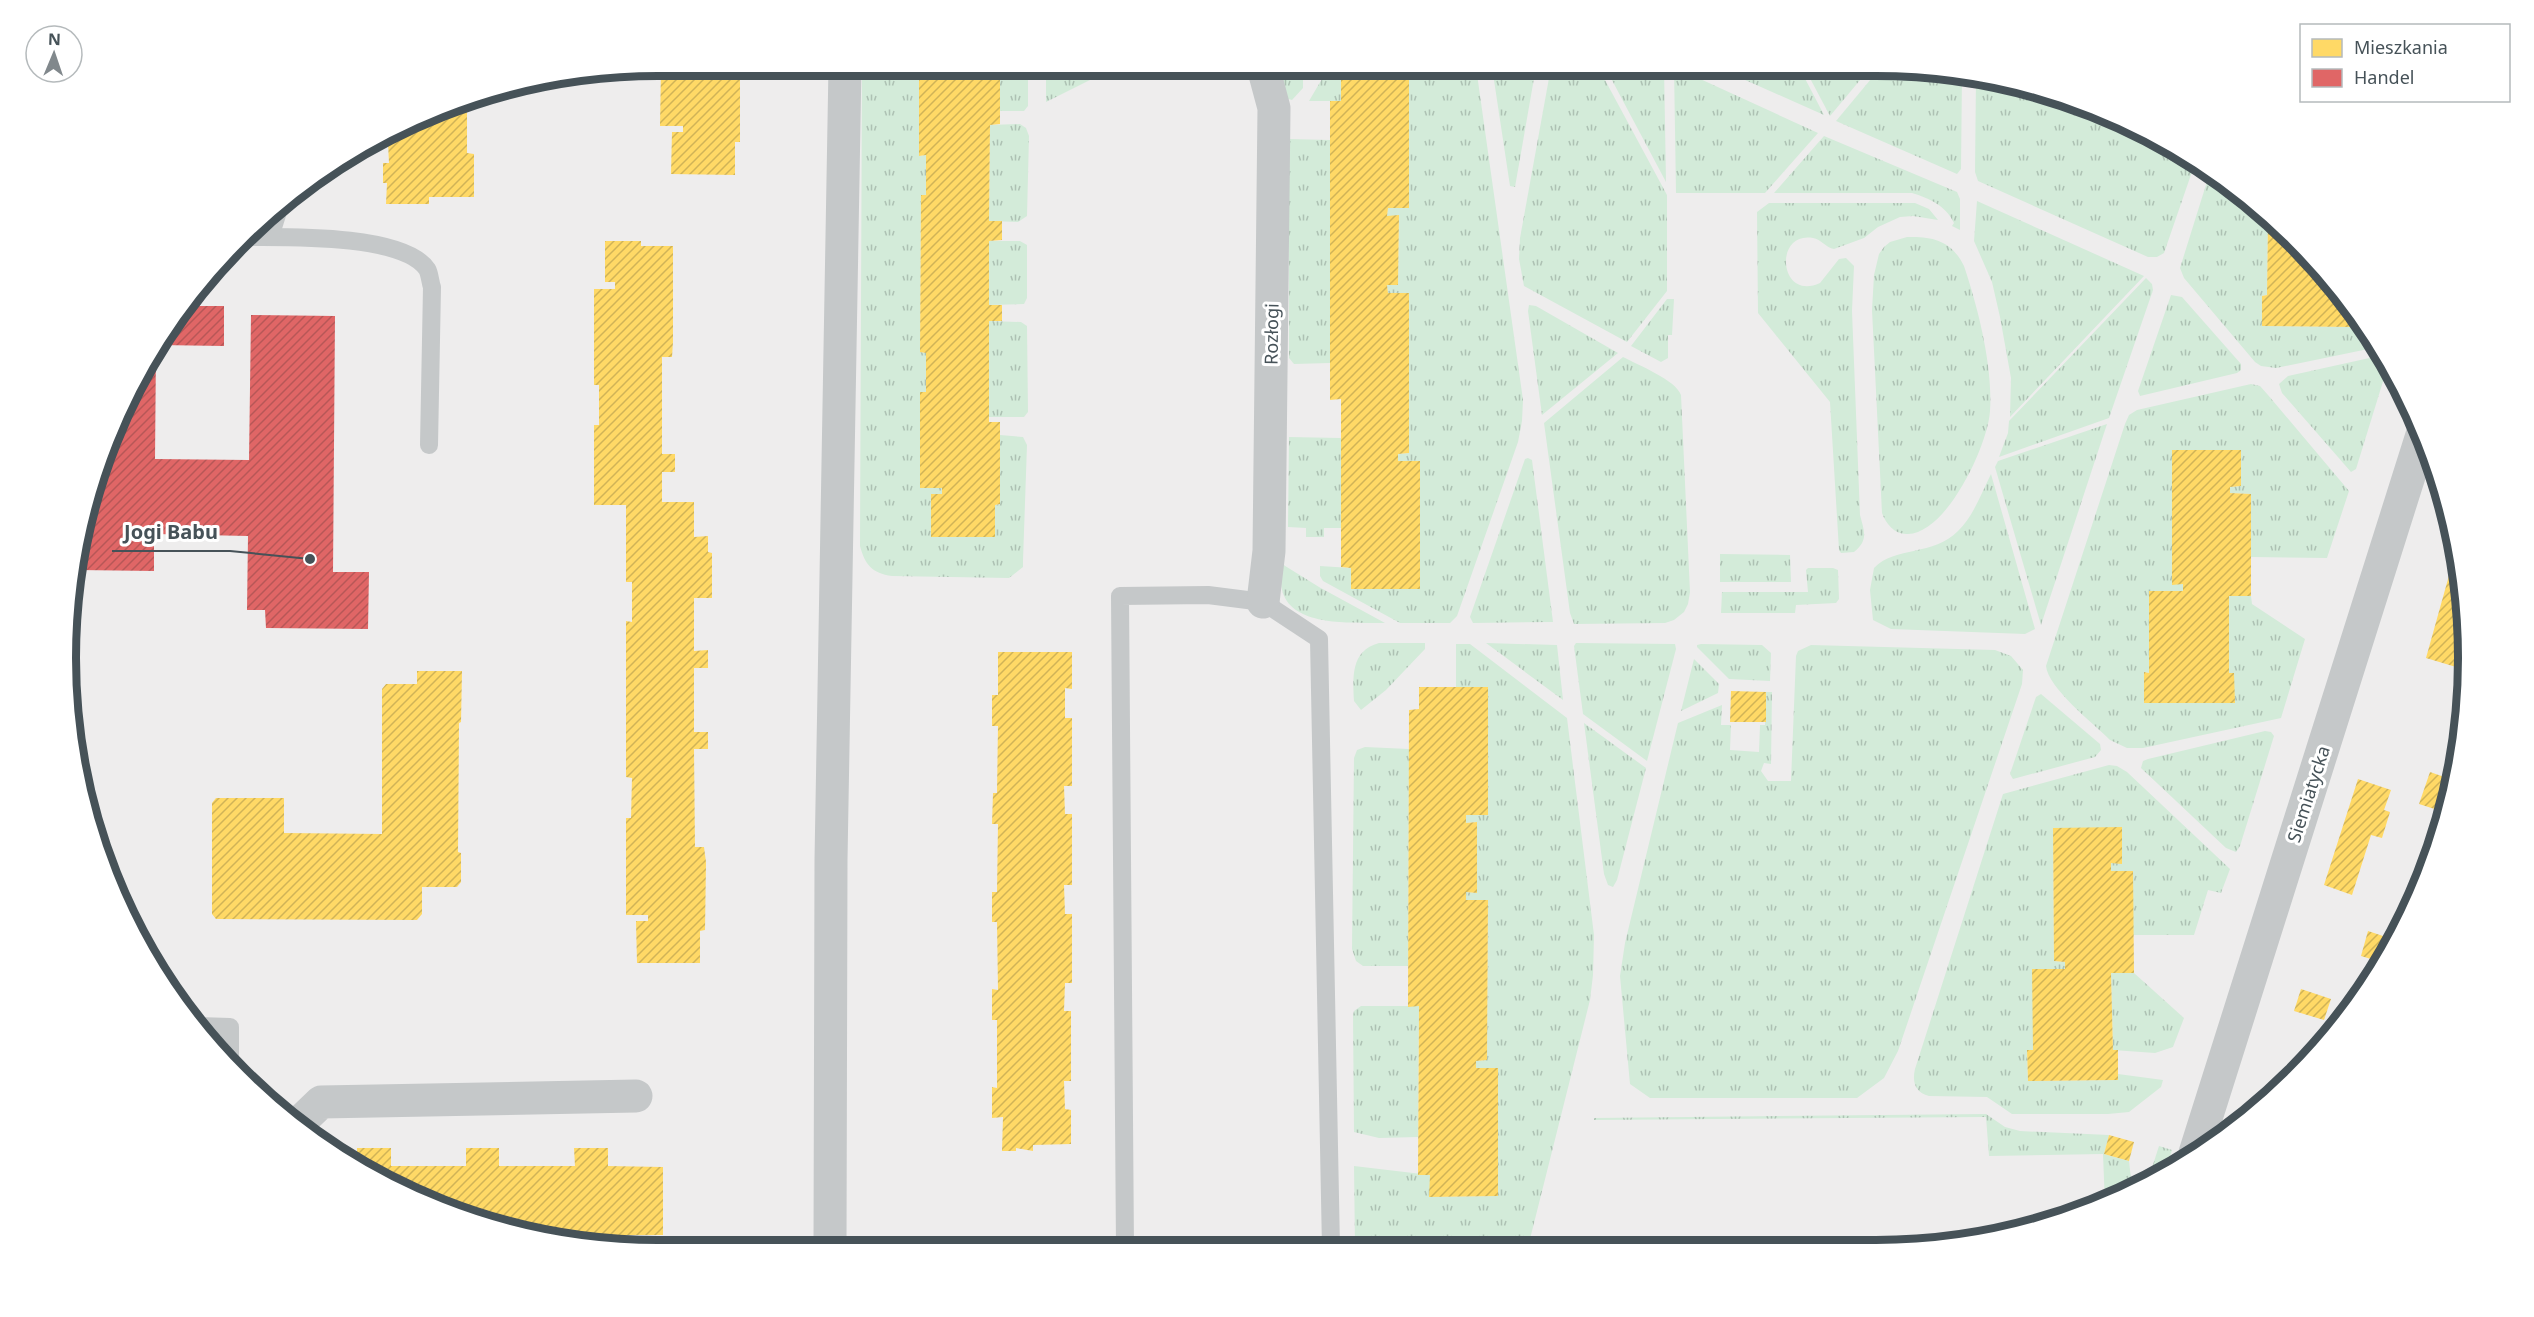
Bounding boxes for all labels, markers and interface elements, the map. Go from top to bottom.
north arrow [24,24,84,84]
legend [2300,24,2510,102]
text: N [48,28,61,50]
text: Mieszkania [2354,35,2448,59]
text: Handel [2354,65,2414,89]
street label: Rozłogi [1258,303,1284,365]
callout: Jogi Babu [112,513,230,551]
text: Jogi Babu [122,518,218,545]
street label: Siemiatycka [2281,743,2335,845]

